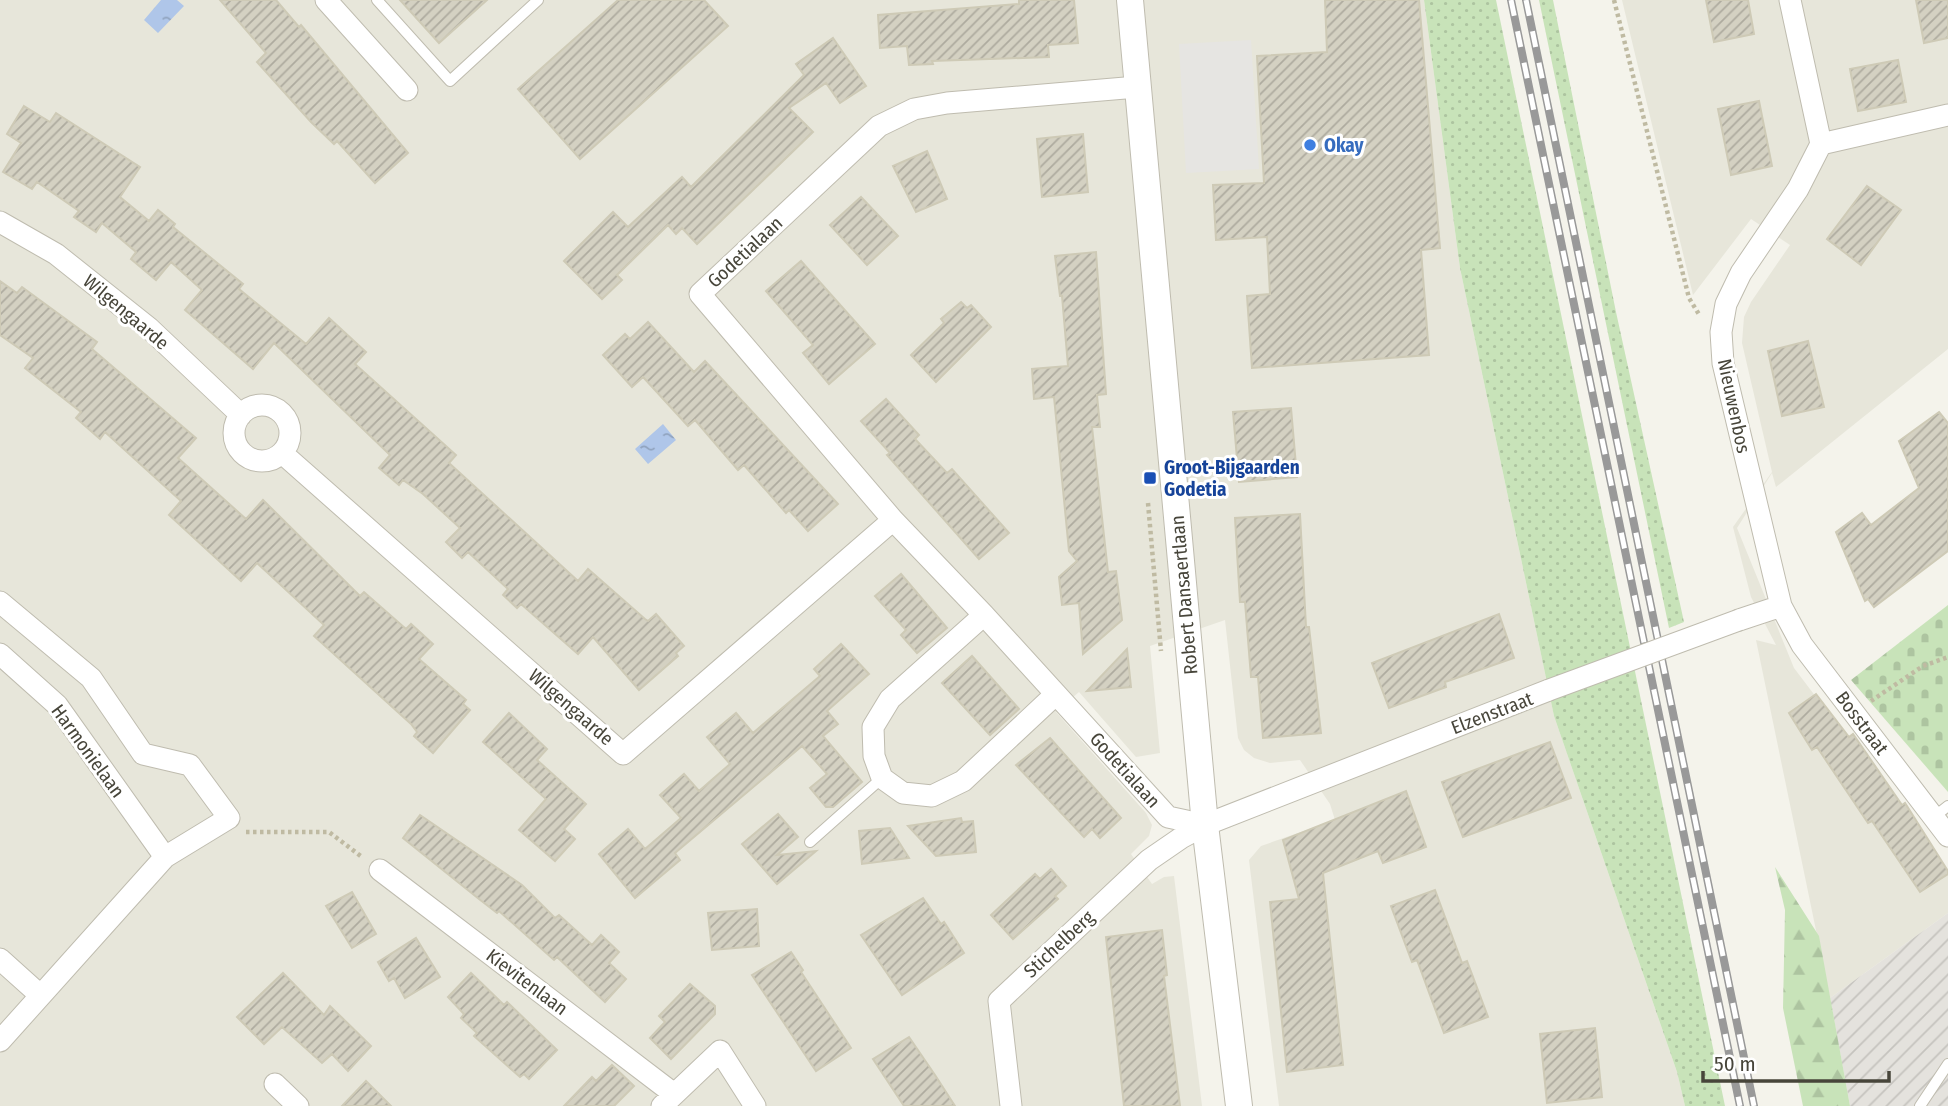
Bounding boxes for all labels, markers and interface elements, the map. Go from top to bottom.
place label: Okay [1324,134,1365,157]
marker: Okay [1302,137,1318,153]
street label: Godetialaan [703,212,787,292]
street label: Wilgengaarde [78,269,174,355]
street label: Nieuwenbos [1713,357,1755,455]
place label: Groot-Bijgaarden Godetia [1164,456,1300,501]
marker: Groot-Bijgaarden Godetia [1142,470,1158,486]
street label: Robert Dansaertlaan [1166,514,1202,676]
street label: Wilgengaarde [524,664,618,750]
street label: Elzenstraat [1448,687,1537,739]
street label: Bosstraat [1831,687,1894,760]
street label: Harmonielaan [46,700,130,802]
street label: Godetialaan [1085,727,1165,813]
street label: Stichelberg [1019,906,1099,982]
street label: Kievitenlaan [482,944,572,1020]
scale bar [1703,1040,1888,1084]
text: 50 m [1714,1051,1756,1077]

